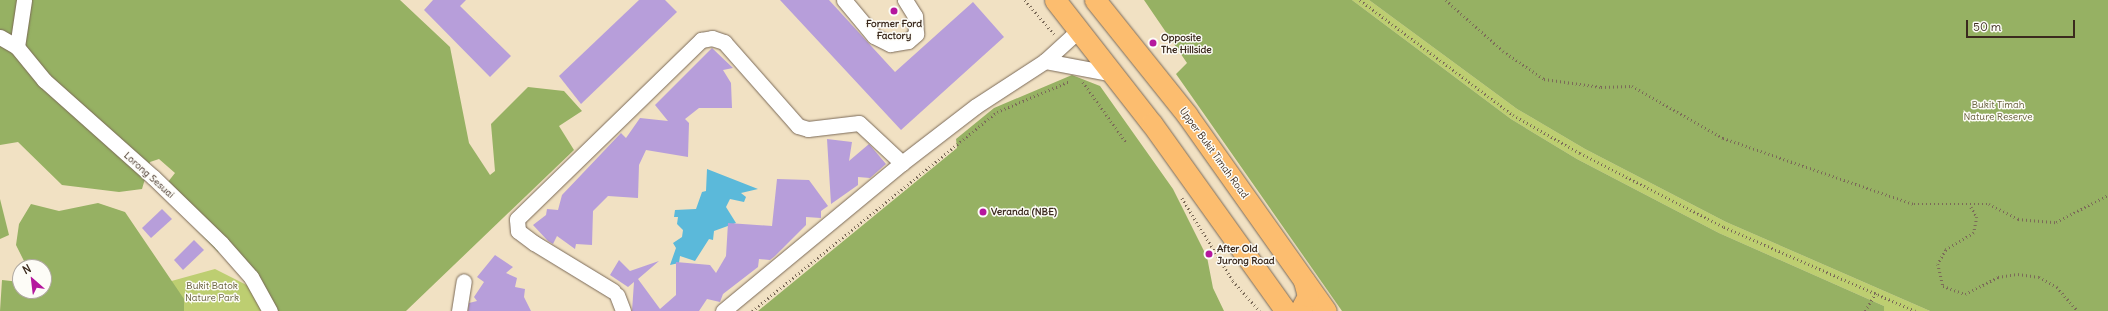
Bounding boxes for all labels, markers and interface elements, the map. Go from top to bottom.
marker: Former Ford Factory [889,6,899,16]
scale bar [1968,12,2077,38]
place label: Former Ford Factory [866,17,922,40]
text: 50 m [1973,19,2001,34]
place label: Opposite The Hillside [1161,31,1212,54]
marker: Opposite The Hillside [1148,38,1158,48]
park label: Bukit Timah Nature Reserve [1963,98,2033,122]
street label: Upper Bukit Timah Road [1177,105,1251,201]
street label: Lorong Sesuai [121,149,177,201]
place label: Veranda (NBE) [991,206,1057,218]
marker: Veranda (NBE) [978,207,988,217]
place label: After Old Jurong Road [1217,242,1275,266]
marker: After Old Jurong Road [1204,249,1214,259]
north arrow [12,259,52,299]
text: N [20,261,33,277]
park label: Bukit Batok Nature Park [185,279,239,302]

